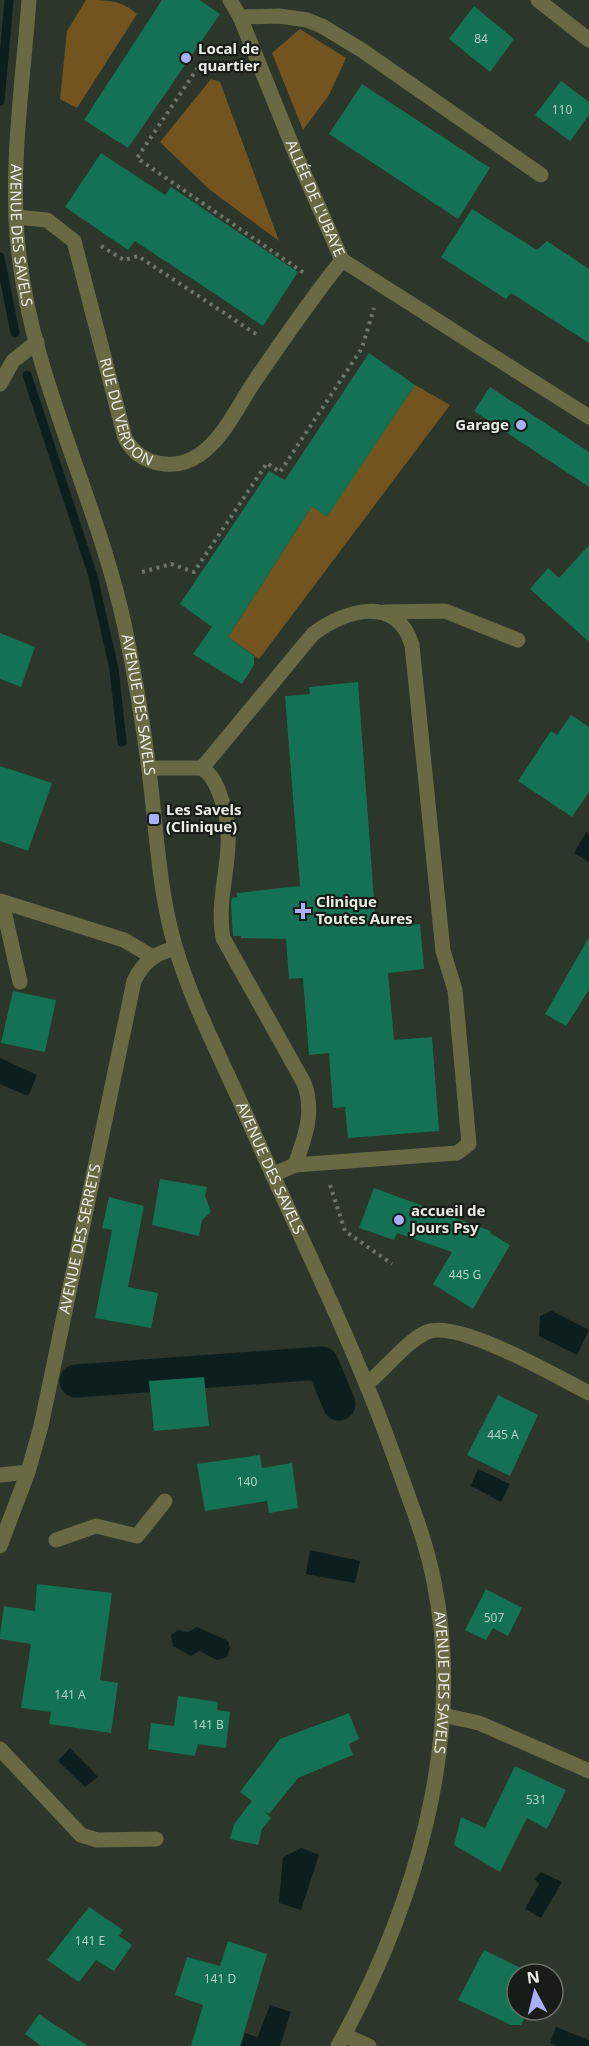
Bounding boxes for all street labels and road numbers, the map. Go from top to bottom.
street label: ALLÉE DE L'UBAYE [282,137,350,259]
street label: AVENUE DES SAVELS [6,164,38,308]
street label: RUE DU VERDON [96,355,157,470]
street label: AVENUE DES SAVELS [117,632,161,777]
street label: AVENUE DES SAVELS [232,1098,309,1237]
street label: AVENUE DES SERRETS [54,1162,105,1316]
street label: AVENUE DES SAVELS [430,1610,455,1755]

